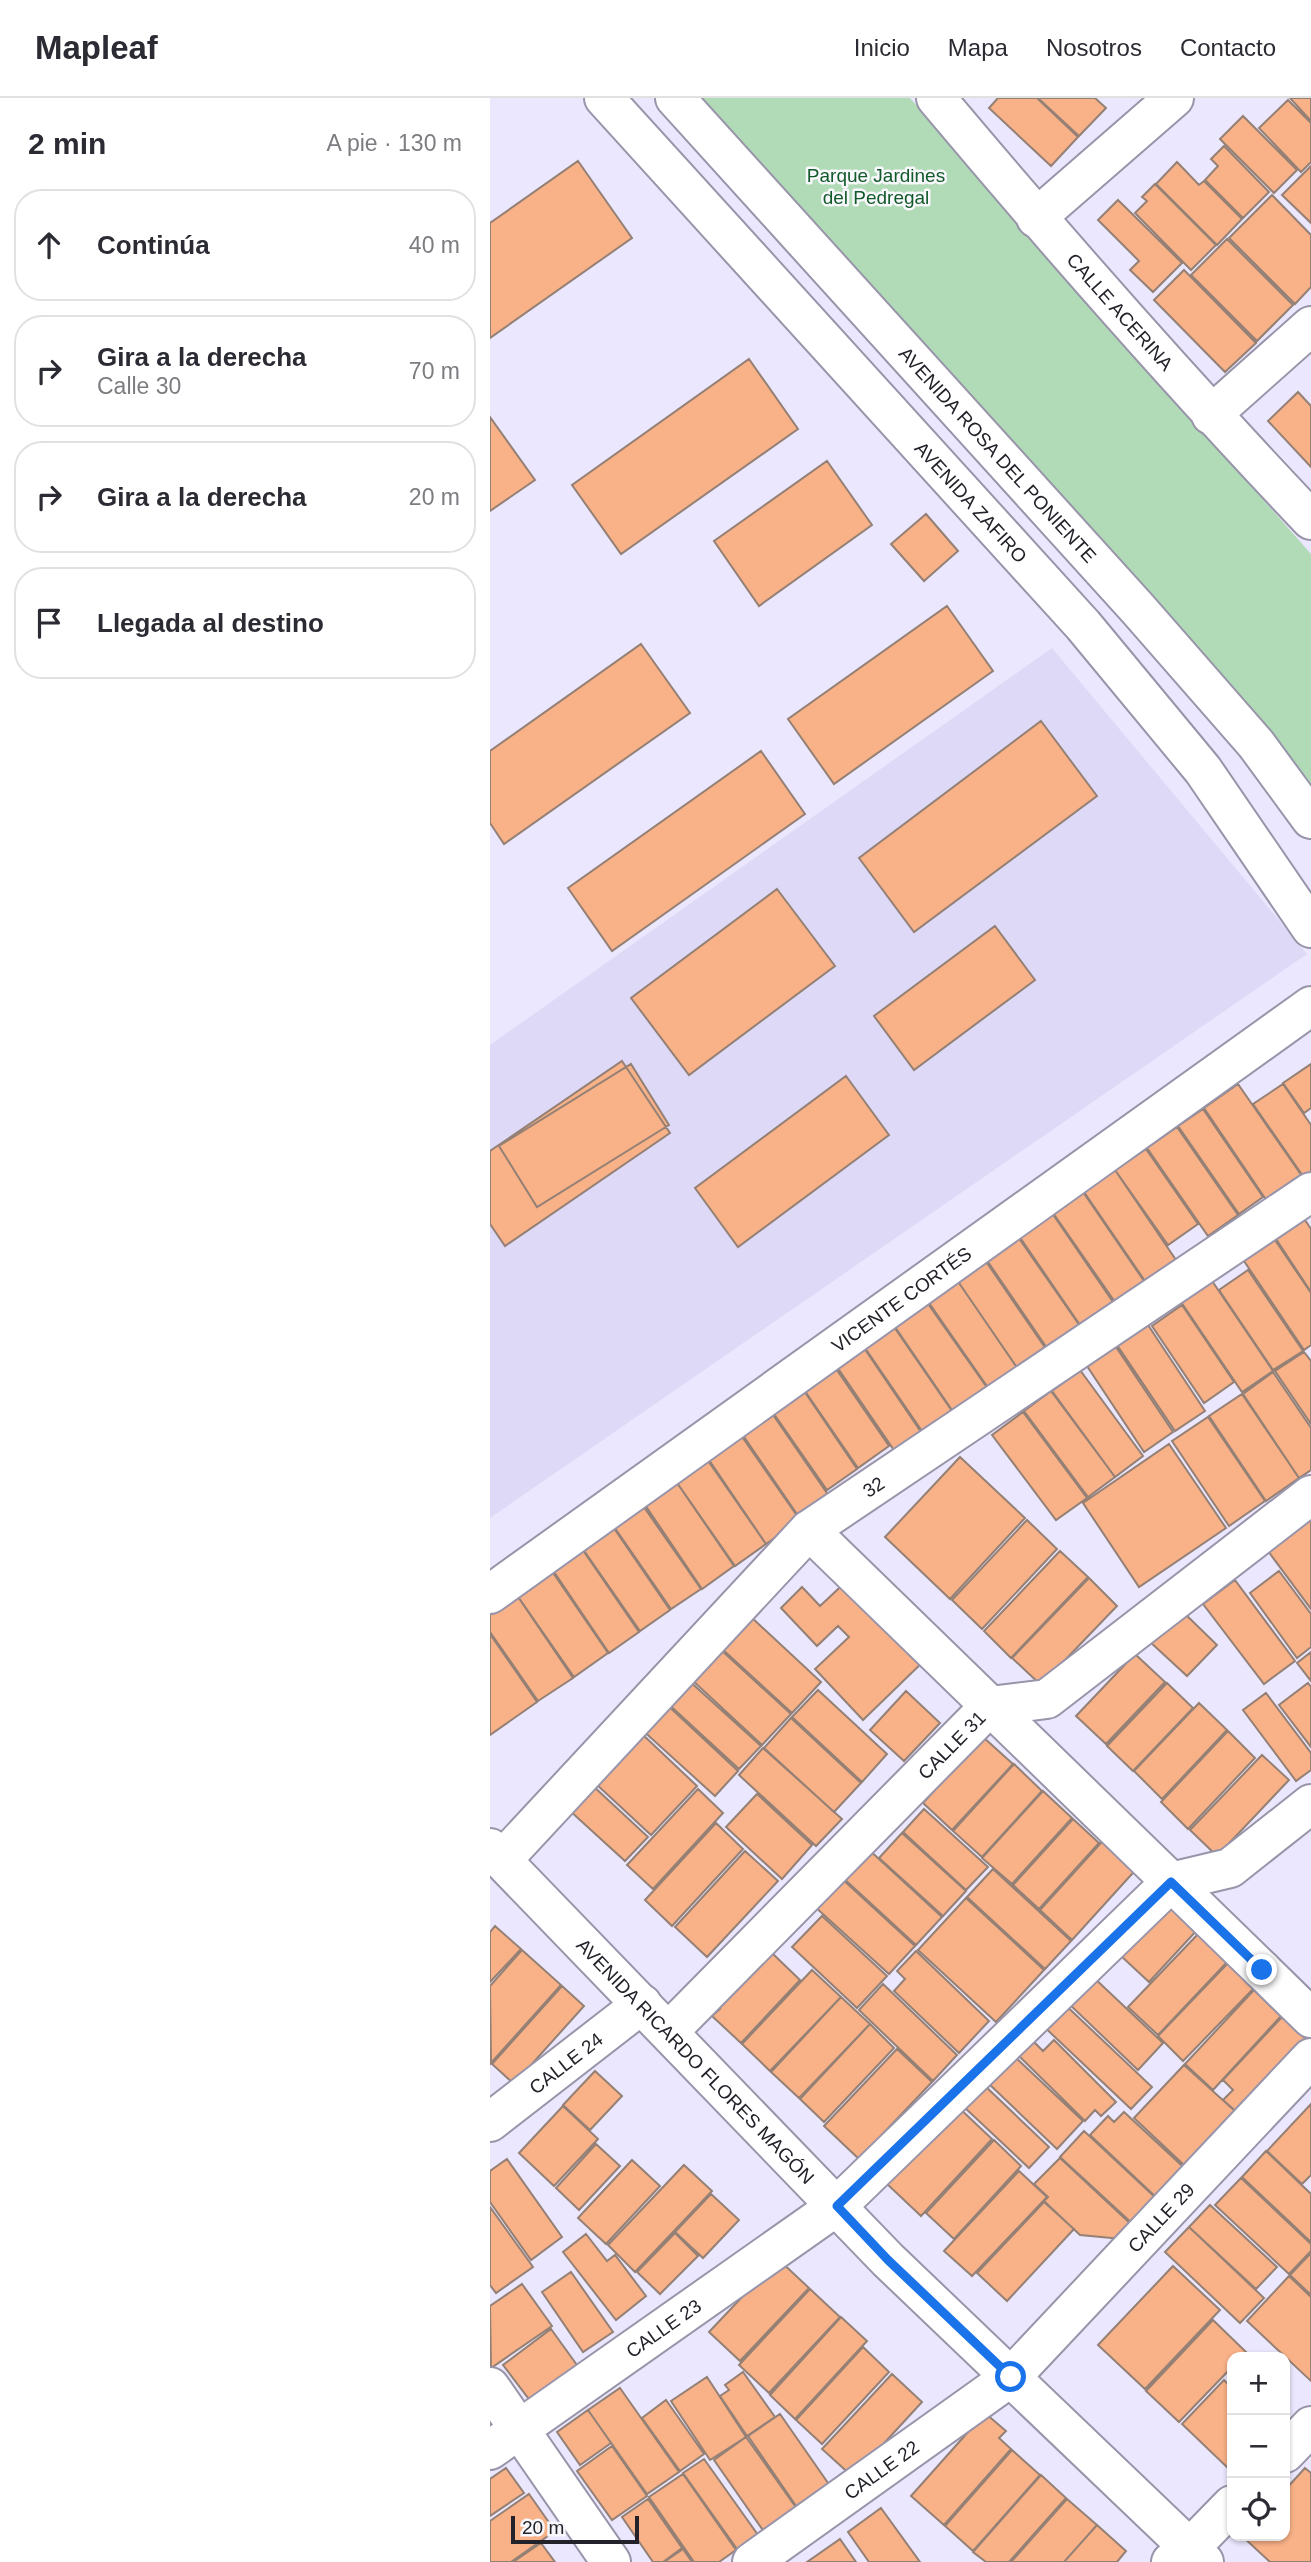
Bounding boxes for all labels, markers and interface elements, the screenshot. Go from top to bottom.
text: Mapleaf [35,29,158,66]
text: Inicio [854,34,910,61]
text: Mapa [948,34,1008,61]
text: Nosotros [1046,34,1142,61]
text: Contacto [1180,34,1276,61]
text: 2 min [28,127,106,160]
text: A pie · 130 m [326,130,462,156]
park label: Parque Jardines del Pedregal [807,165,945,208]
icon: ahead [30,226,68,264]
text: Continúa [97,230,210,260]
text: 40 m [409,232,460,258]
street label: CALLE ACERINA [1063,249,1177,375]
text: Gira a la derecha [97,342,307,372]
street label: AVENIDA ROSA DEL PONIENTE [895,343,1100,567]
icon: right [30,352,68,390]
text: 70 m [409,358,460,384]
text: Calle 30 [97,373,181,399]
street label: AVENIDA ZAFIRO [911,438,1031,567]
icon: right [30,478,68,516]
text: Gira a la derecha [97,482,307,512]
text: 20 m [409,484,460,510]
icon: arrive [30,604,68,642]
text: Llegada al destino [97,608,324,638]
street label: VICENTE CORTÉS [828,1243,976,1357]
street label: 32 [859,1472,888,1502]
street label: CALLE 31 [914,1707,990,1784]
street label: AVENIDA RICARDO FLORES MAGÓN [572,1934,818,2188]
route end [1246,1954,1277,1985]
street label: CALLE 24 [525,2028,607,2098]
street label: CALLE 29 [1124,2179,1199,2257]
street label: CALLE 23 [622,2295,705,2362]
map controls [1227,2352,1290,2541]
button: + [1227,2352,1290,2415]
route start [995,2361,1026,2392]
button: − [1227,2415,1290,2478]
street label: CALLE 22 [840,2436,923,2504]
button: locate [1227,2478,1290,2541]
scale bar [511,2513,639,2545]
text: 20 m [522,2517,564,2538]

